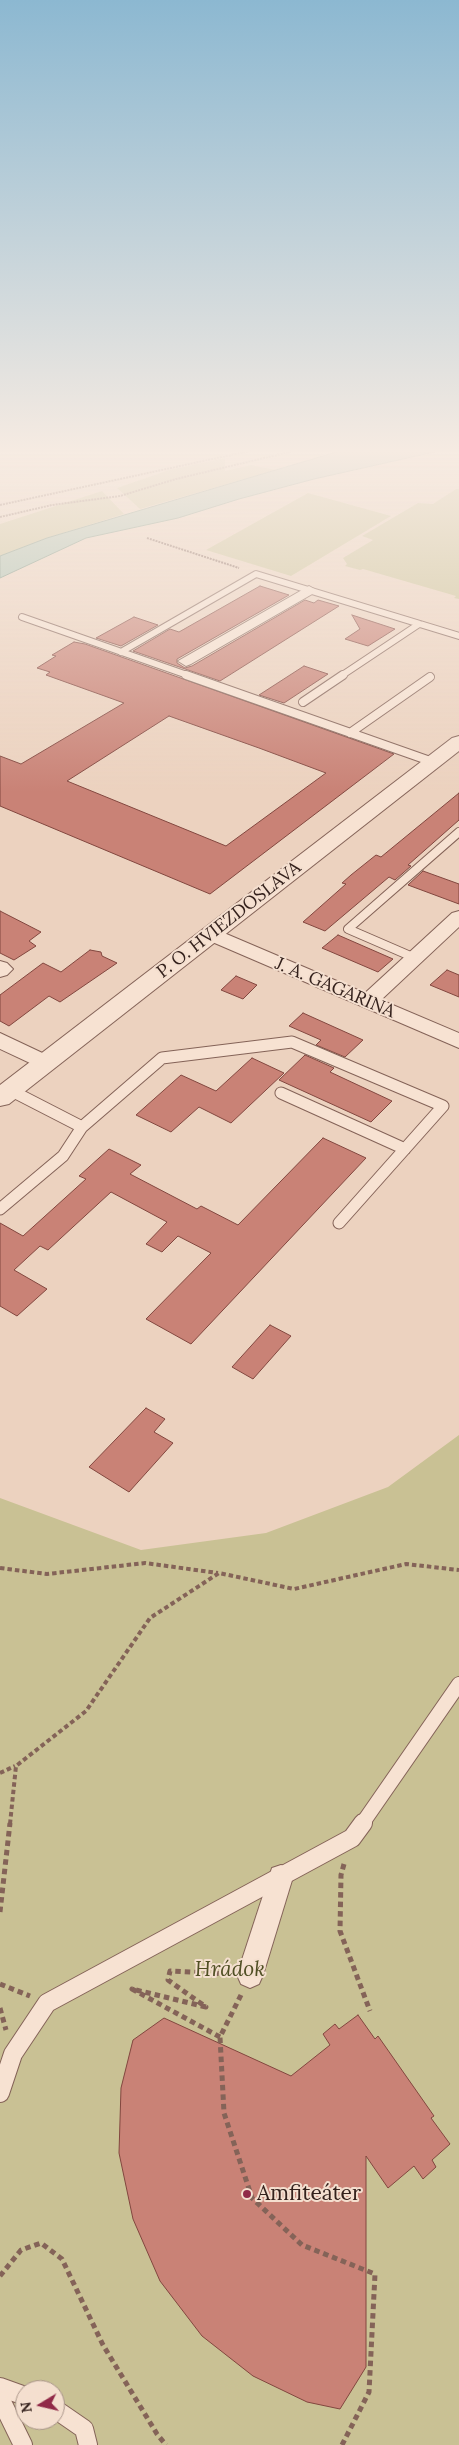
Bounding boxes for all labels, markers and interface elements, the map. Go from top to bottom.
street label: P. O. HVIEZDOSLAVA [153,857,305,983]
street label: J. A. GAGARINA [272,953,398,1023]
park label: Hrádok [195,1957,265,1983]
place label: Amfiteáter [257,2181,361,2207]
marker: Amfiteáter [241,2188,253,2200]
north arrow [15,2380,65,2430]
text: N [16,2400,36,2414]

